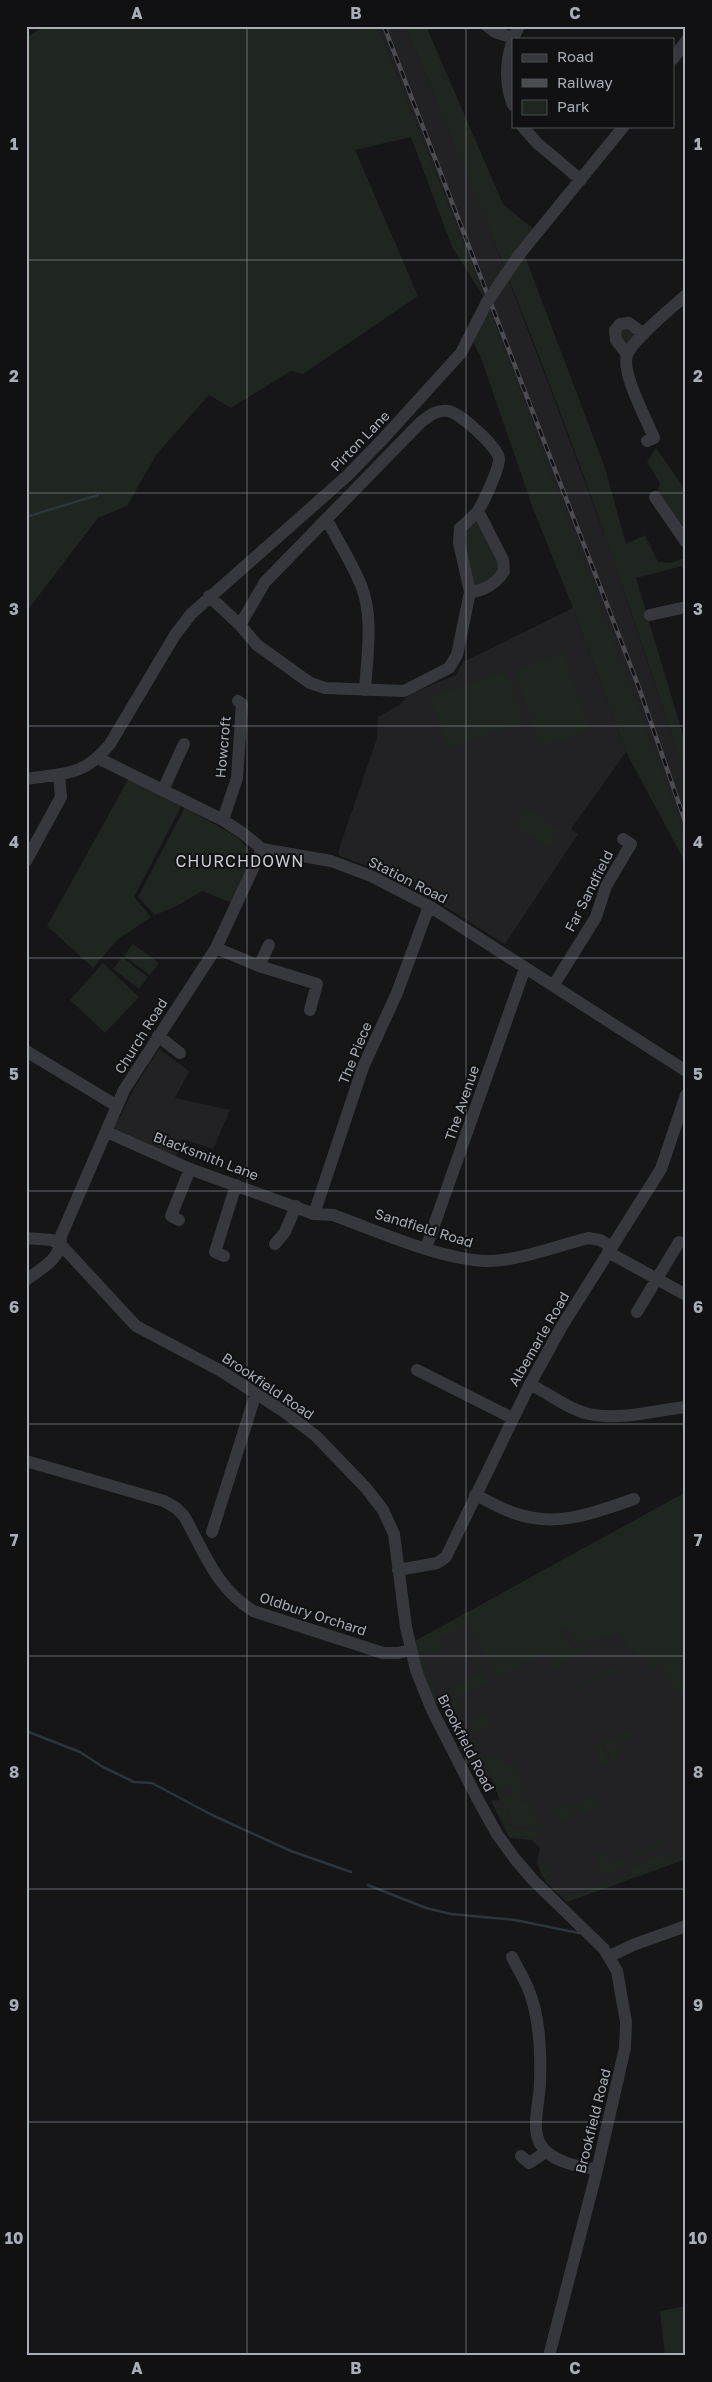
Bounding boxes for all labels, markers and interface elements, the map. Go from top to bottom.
text: A [131,3,143,23]
text: B [350,3,362,23]
text: C [569,3,581,23]
legend [512,38,674,128]
text: Road [557,47,594,65]
text: Railway [557,73,613,91]
text: Park [557,97,590,115]
text: 1 [10,134,18,154]
text: 1 [694,134,702,154]
text: 2 [9,366,19,386]
text: 2 [693,366,703,386]
street label: Pirton Lane [327,407,393,474]
text: 3 [9,599,19,619]
text: 3 [693,599,703,619]
street label: Howcroft [211,715,234,779]
text: 4 [9,832,19,852]
text: 4 [693,832,703,852]
street label: Far Sandfield [561,847,616,934]
district label: CHURCHDOWN [175,851,305,871]
street label: Station Road [366,852,450,907]
street label: Church Road [111,995,171,1077]
street label: The Piece [334,1019,375,1086]
street label: The Avenue [441,1063,482,1143]
text: 5 [9,1064,19,1084]
text: 5 [693,1064,703,1084]
street label: Blacksmith Lane [151,1128,261,1183]
street label: Sandfield Road [373,1205,475,1251]
street label: Albemarle Road [505,1288,573,1389]
text: 6 [9,1297,19,1317]
text: 6 [693,1297,703,1317]
street label: Brookfield Road [219,1349,317,1423]
text: 7 [10,1530,19,1550]
text: 7 [694,1530,703,1550]
street label: Oldbury Orchard [258,1588,369,1639]
street label: Brookfield Road [435,1691,498,1794]
text: 8 [9,1762,19,1782]
text: 8 [693,1762,703,1782]
text: 9 [9,1995,19,2015]
text: 9 [693,1995,703,2015]
street label: Brookfield Road [571,2067,614,2175]
text: 10 [5,2228,23,2248]
text: 10 [689,2228,707,2248]
text: A [131,2358,143,2378]
text: B [350,2358,362,2378]
text: C [569,2358,581,2378]

